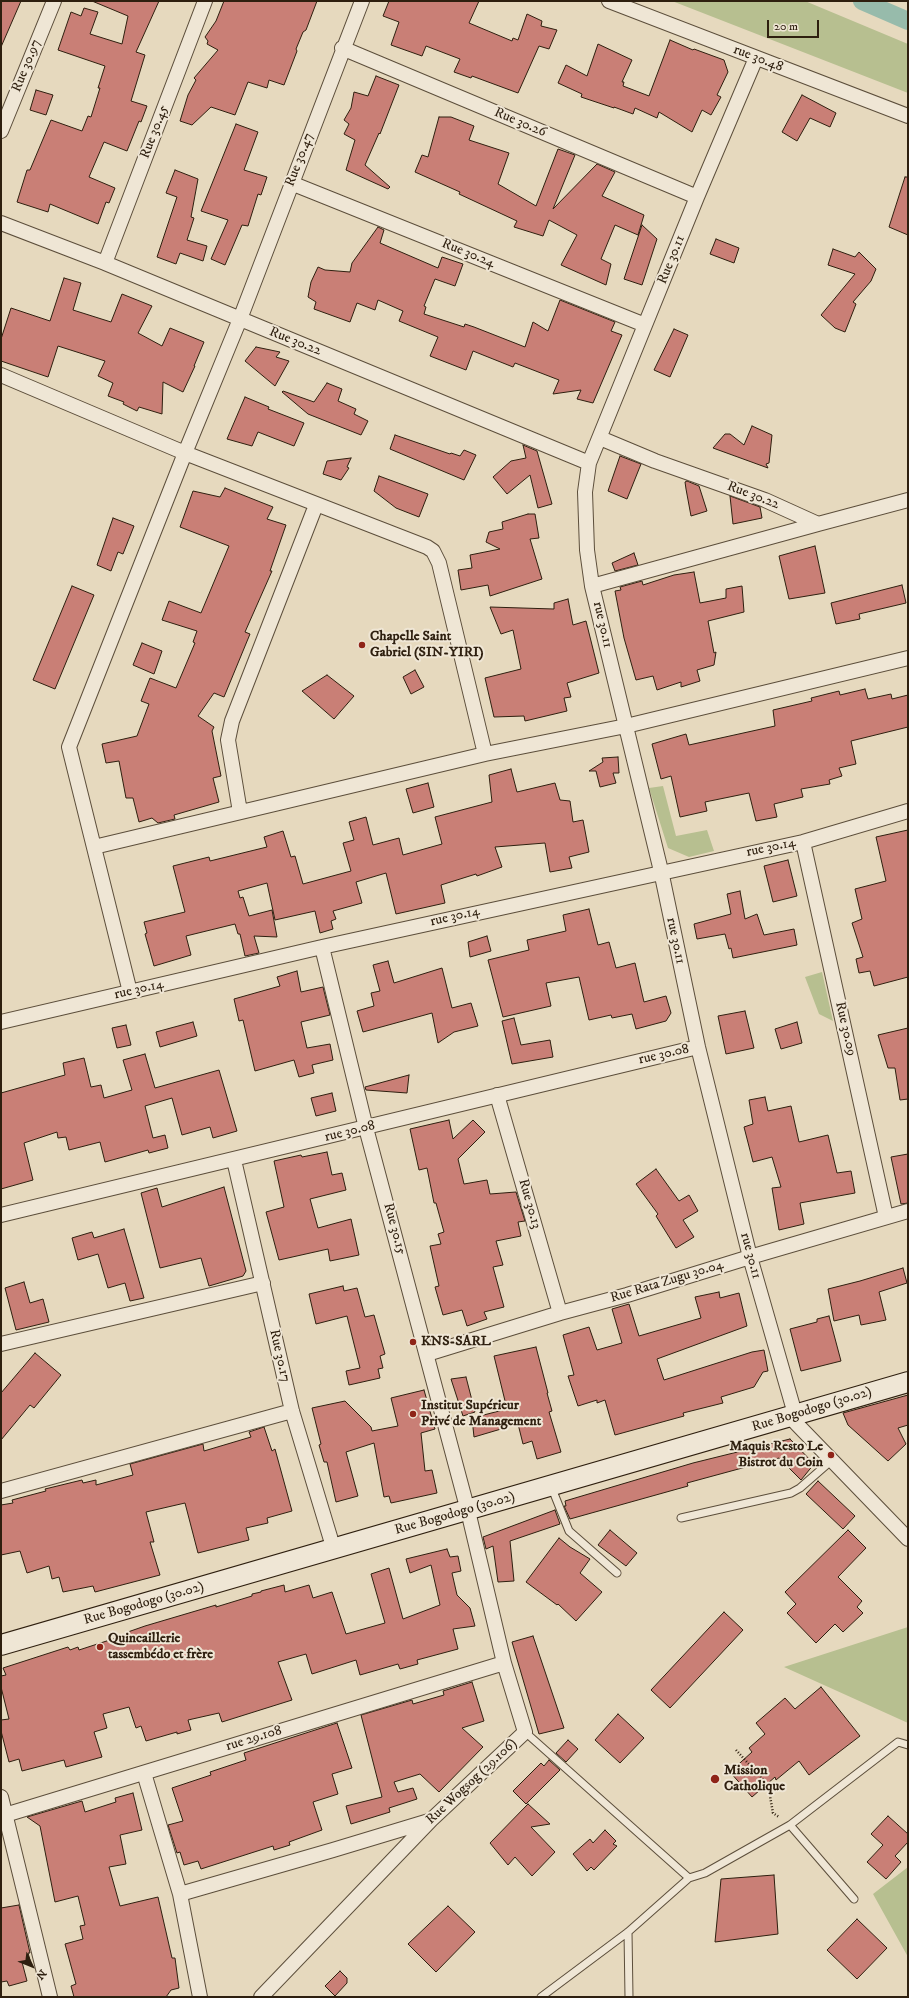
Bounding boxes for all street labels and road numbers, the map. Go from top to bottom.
street label: Rue 30.97 [9,37,45,95]
street label: rue 30.48 [731,42,785,76]
street label: Rue 30.45 [137,103,173,161]
street label: Rue 30.26 [491,105,549,141]
street label: Rue 30.47 [282,131,318,189]
street label: Rue 30.11 [655,233,689,287]
street label: Rue 30.24 [439,236,497,272]
street label: Rue 30.22 [266,324,324,360]
street label: Rue 30.22 [724,478,782,514]
street label: rue 30.11 [589,600,615,650]
street label: rue 30.14 [745,835,797,861]
street label: rue 30.14 [429,903,481,931]
street label: rue 30.11 [662,916,688,966]
street label: rue 30.14 [113,976,165,1004]
street label: Rue 30.09 [831,1000,859,1058]
street label: rue 30.08 [637,1041,691,1069]
street label: rue 30.08 [323,1118,377,1146]
street label: Rue 30.13 [514,1177,544,1231]
street label: Rue 30.15 [379,1201,409,1257]
street label: rue 30.11 [736,1231,764,1281]
street label: Rue Rata Zugu 30.04 [608,1257,726,1307]
street label: Rue 30.17 [265,1328,293,1384]
street label: Rue Bogodogo (30.02) [750,1384,874,1436]
street label: Rue Bogodogo (30.02) [393,1489,517,1539]
street label: Rue Bogodogo (30.02) [82,1579,206,1629]
street label: rue 29.108 [224,1723,284,1755]
street label: Rue Wogsog (29.106) [423,1736,521,1828]

